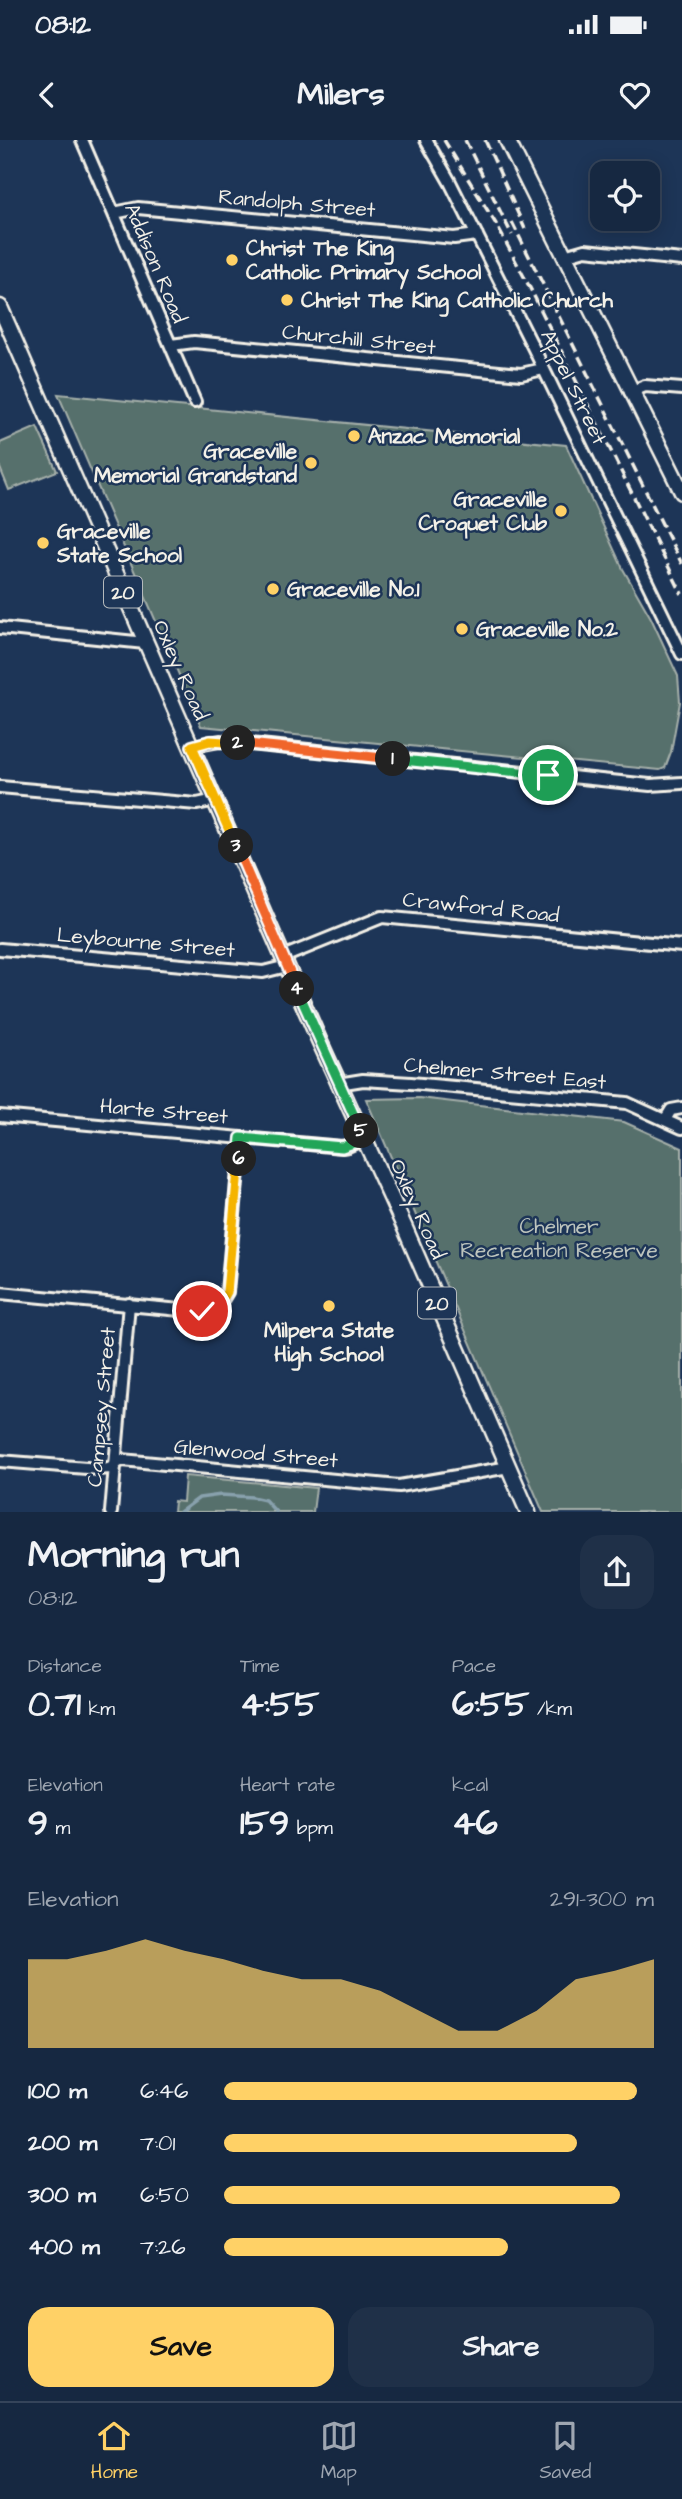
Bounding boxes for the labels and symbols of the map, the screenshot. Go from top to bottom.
street label: Randolph Street [217,182,377,226]
street label: Addison Road [117,199,194,328]
place label: Christ The King Catholic Primary School [246,234,482,290]
marker: Christ The King Catholic Primary School [224,252,240,268]
place label: Christ The King Catholic Church [301,286,614,317]
marker: Christ The King Catholic Church [279,292,295,308]
street label: Churchill Street [281,317,438,362]
street label: Appel Street [532,325,614,451]
place label: Anzac Memorial [368,422,521,451]
marker: Anzac Memorial [346,428,362,444]
place label: Graceville Memorial Grandstand [94,437,298,490]
marker: Graceville Memorial Grandstand [303,455,319,471]
place label: Graceville Croquet Club [418,485,548,539]
marker: Graceville Croquet Club [553,503,569,519]
place label: Graceville State School [56,517,183,570]
marker: Graceville State School [35,535,51,551]
place label: Graceville No.1 [287,575,420,604]
road number: 20 [104,576,142,607]
marker: Graceville No.1 [265,581,281,597]
place label: Graceville No.2 [476,615,619,644]
street label: Oxley Road [144,616,216,726]
marker: Graceville No.2 [454,621,470,637]
pin: 2 [220,726,256,760]
pin: 1 [376,742,410,776]
pin [518,745,578,805]
pin: 3 [218,828,254,864]
street label: Crawford Road [401,885,561,930]
street label: Leybourne Street [56,920,237,967]
pin: 4 [280,972,314,1006]
street label: Chelmer Street East [403,1050,608,1097]
street label: Harte Street [99,1091,229,1132]
pin: 5 [344,1114,378,1149]
pin: 6 [222,1142,256,1176]
street label: Oxley Road [381,1155,453,1265]
park label: Chelmer Recreation Reserve [460,1212,658,1265]
pin [172,1281,232,1341]
road number: 20 [418,1288,456,1318]
marker: Milpera State High School [321,1298,337,1314]
place label: Milpera State High School [264,1316,395,1371]
street label: Campsey Street [80,1325,125,1488]
street label: Glenwood Street [173,1432,340,1475]

